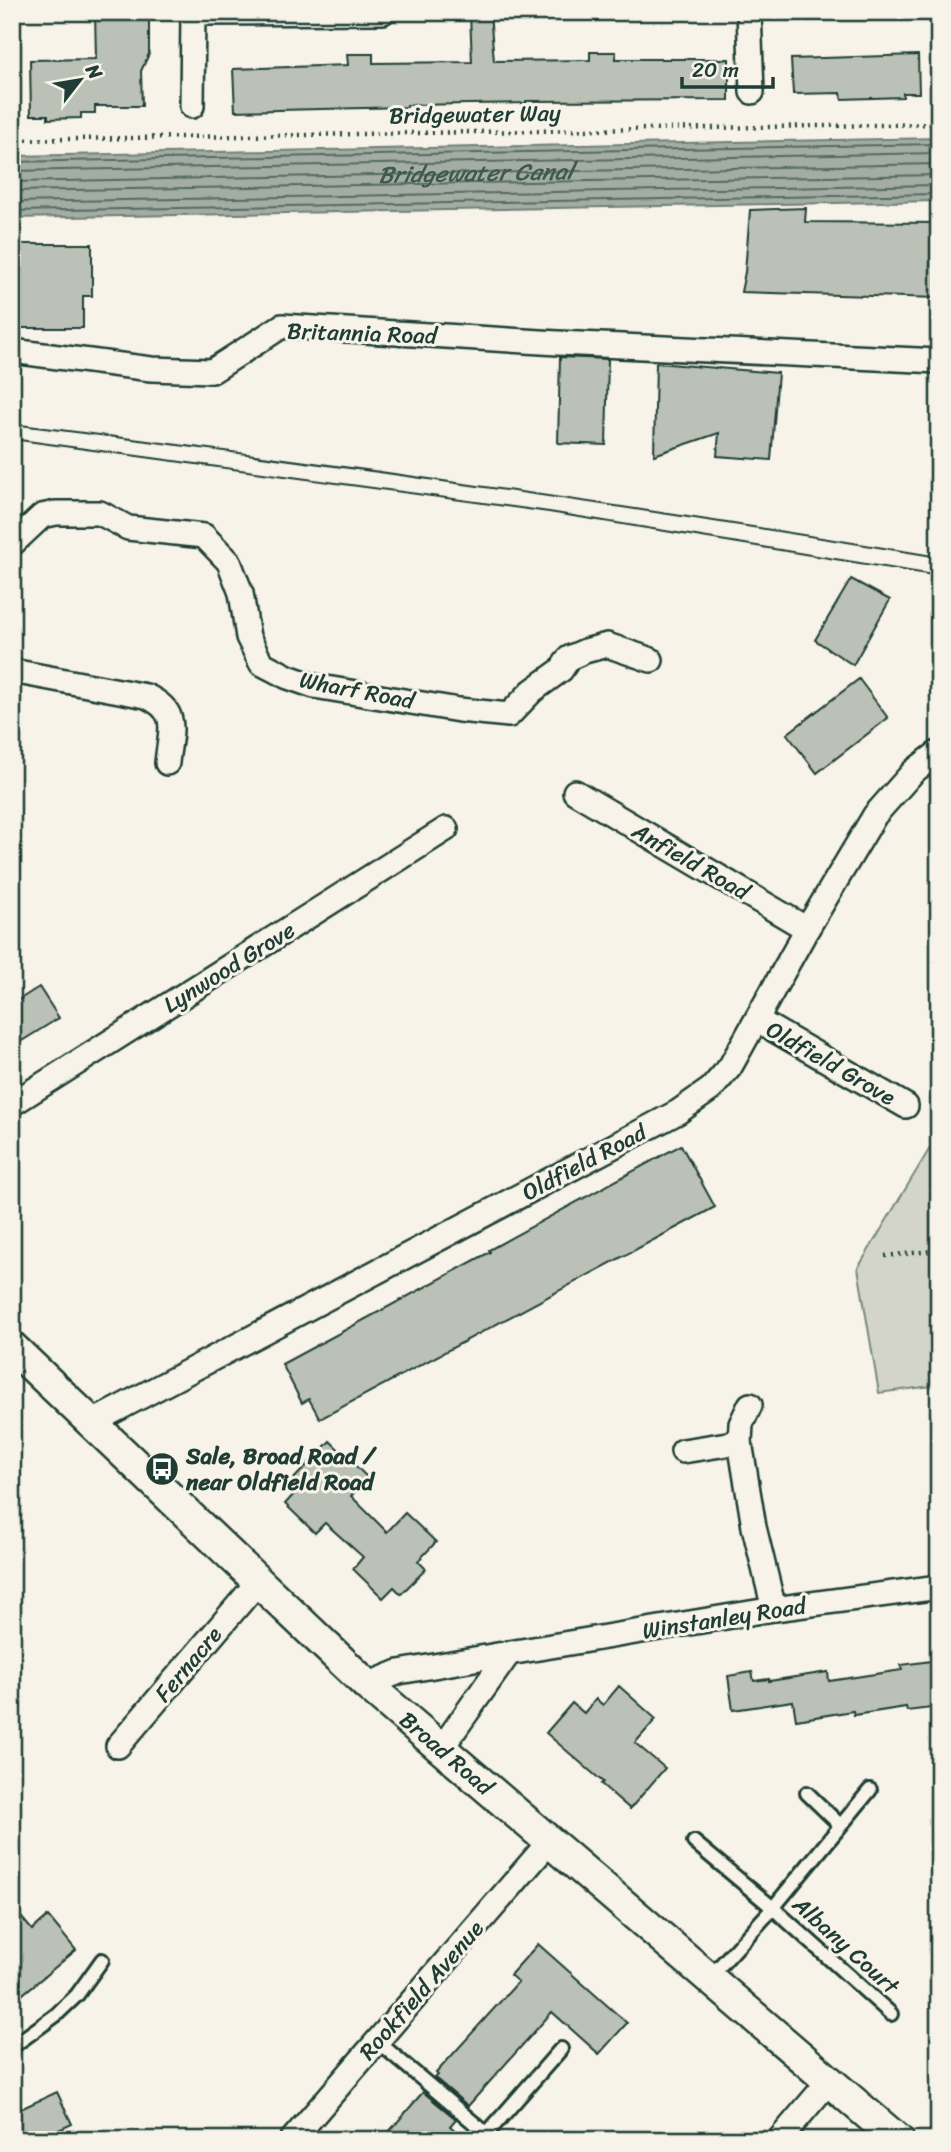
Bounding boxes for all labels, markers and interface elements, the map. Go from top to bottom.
north arrow [46,46,116,116]
scale bar [682,46,772,90]
text: 20 m [692,51,739,89]
text: N [76,57,112,86]
street label: Bridgewater Way [389,93,561,136]
water label: Bridgewater Canal [378,150,579,196]
street label: Britannia Road [286,310,440,357]
street label: Wharf Road [296,659,420,722]
street label: Anfield Road [623,811,759,913]
street label: Lynwood Grove [155,910,304,1025]
street label: Oldfield Grove [758,1010,903,1117]
street label: Oldfield Road [514,1111,656,1213]
place label: Sale, Broad Road / near Oldfield Road [185,1436,378,1503]
bus stop icon: Sale, Broad Road / near Oldfield Road [143,1450,181,1488]
street label: Winstanley Road [639,1585,811,1652]
street label: Fernacre [144,1617,233,1712]
street label: Broad Road [390,1701,504,1808]
street label: Albany Court [782,1885,910,2006]
street label: Rookfield Avenue [348,1911,494,2070]

